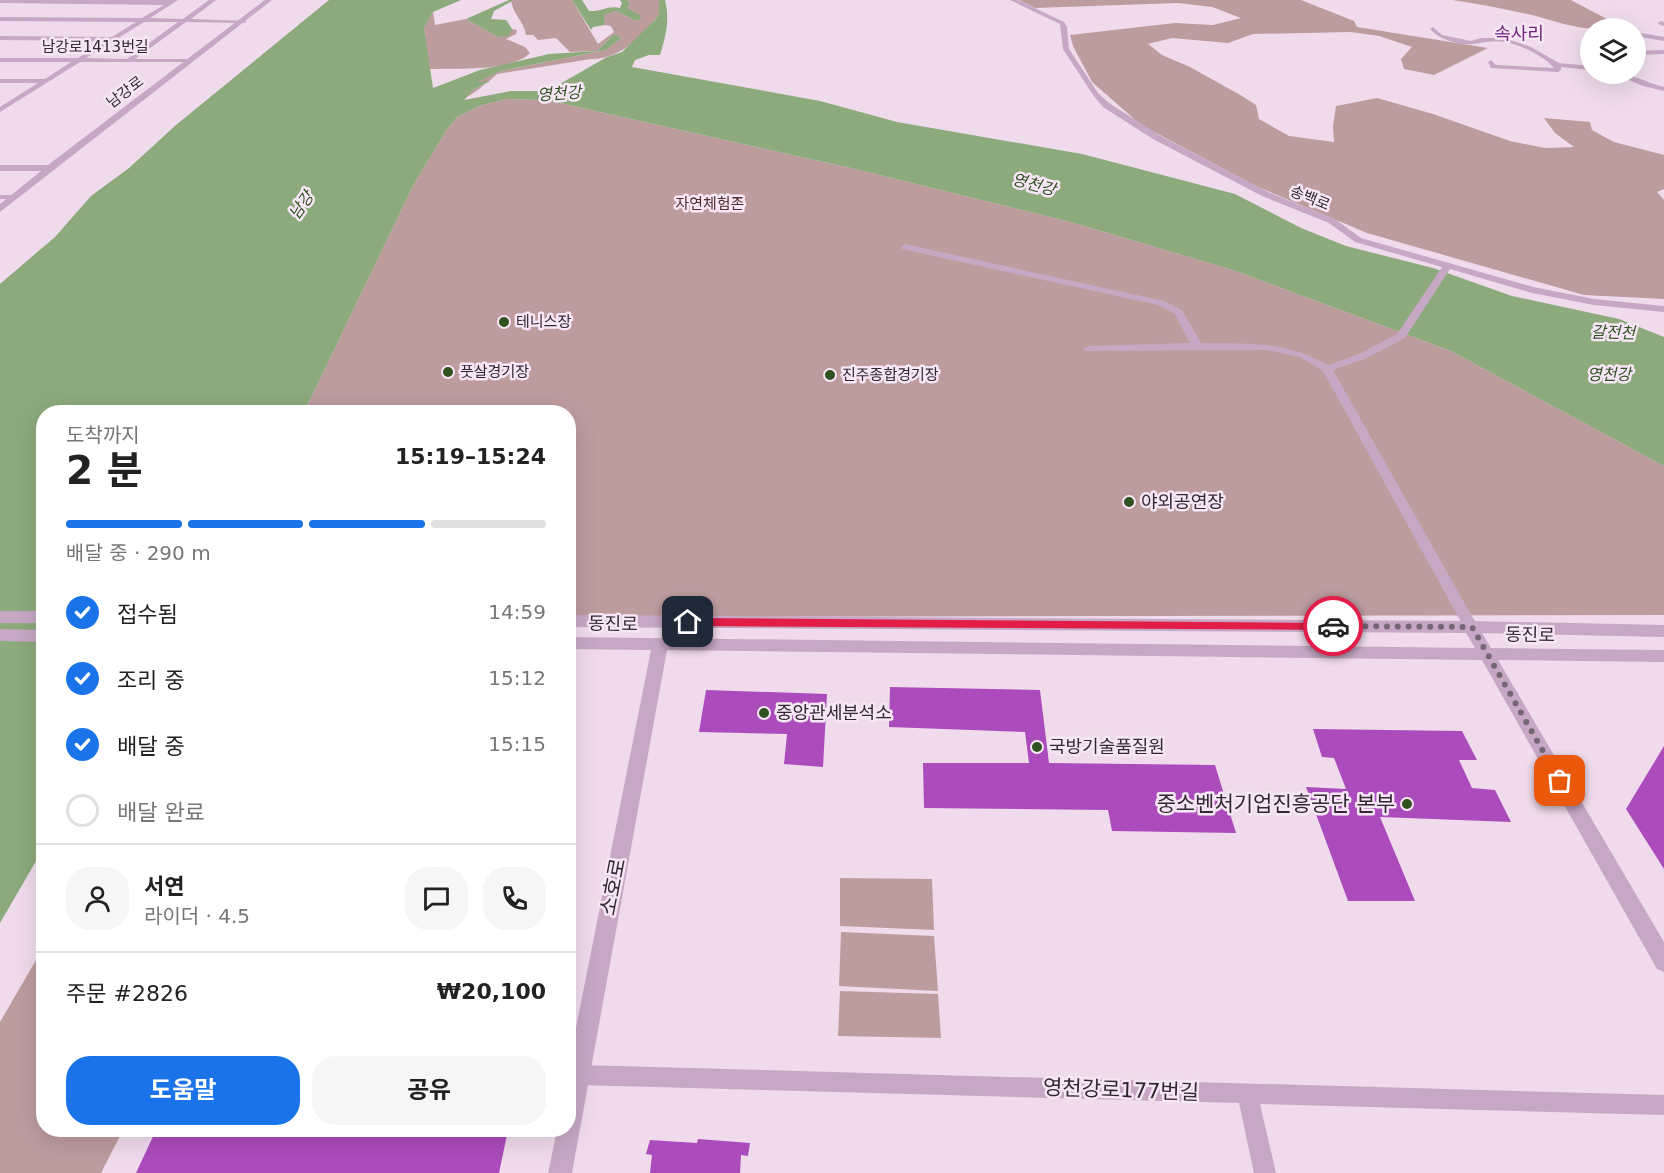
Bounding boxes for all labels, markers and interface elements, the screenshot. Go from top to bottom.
map controls [1580,18,1646,84]
button: layers [1580,18,1646,84]
district label: 속사리 [1494,23,1544,44]
street label: 남강로1413번길 [41,38,149,56]
street label: 남강로 [103,72,147,112]
water label: 영천강 [536,82,584,105]
water label: 영천강 [1010,170,1060,200]
street label: 송백로 [1287,182,1333,214]
water label: 남강 [285,186,319,223]
park label: 자연체험존 [675,195,745,213]
place label: 테니스장 [516,313,571,331]
marker: 테니스장 [497,315,511,329]
water label: 갈전천 [1591,323,1638,342]
place label: 풋살경기장 [460,363,529,381]
marker: 풋살경기장 [441,365,455,379]
water label: 영천강 [1587,365,1633,384]
place label: 진주종합경기장 [842,366,939,384]
marker: 진주종합경기장 [823,368,837,382]
text: 도착까지 [66,423,140,447]
text: 15:19–15:24 [395,444,546,469]
text: 2 분 [66,448,143,493]
place label: 야외공연장 [1141,491,1224,512]
marker: 야외공연장 [1122,495,1136,509]
text: 배달 중 · 290 m [66,541,211,565]
icon: check [66,596,99,629]
pin [662,596,713,647]
courier [1303,596,1363,656]
text: 14:59 [488,600,546,624]
text: 접수됨 [117,602,178,627]
icon: home [671,605,704,638]
icon: car [1317,610,1350,643]
street label: 동진로 [588,613,638,634]
street label: 동진로 [1505,624,1555,645]
icon: check [66,662,99,695]
text: 15:12 [488,666,546,690]
text: 조리 중 [117,668,185,693]
place label: 중앙관세분석소 [776,702,892,723]
marker: 중앙관세분석소 [757,706,771,720]
icon: check [66,728,99,761]
text: 15:15 [488,732,546,756]
text: 배달 중 [117,734,185,759]
place label: 국방기술품질원 [1049,736,1165,757]
marker: 국방기술품질원 [1030,740,1044,754]
pin [1534,755,1585,806]
icon: bag [1543,764,1576,797]
place label: 중소벤처기업진흥공단 본부 [1156,792,1395,816]
marker: 중소벤처기업진흥공단 본부 [1400,797,1414,811]
text: 배달 완료 [117,800,205,825]
street label: 소호로 [596,856,630,918]
button: person [66,867,129,930]
button: chat [405,867,468,930]
button: phone [483,867,546,930]
text: 서연 [144,874,184,899]
text: 라이더 · 4.5 [144,904,250,928]
text: ₩20,100 [437,979,546,1004]
text: 주문 #2826 [66,981,188,1006]
button: 도움말 [66,1056,300,1125]
button: 공유 [312,1056,546,1125]
street label: 영천강로177번길 [1043,1075,1199,1105]

